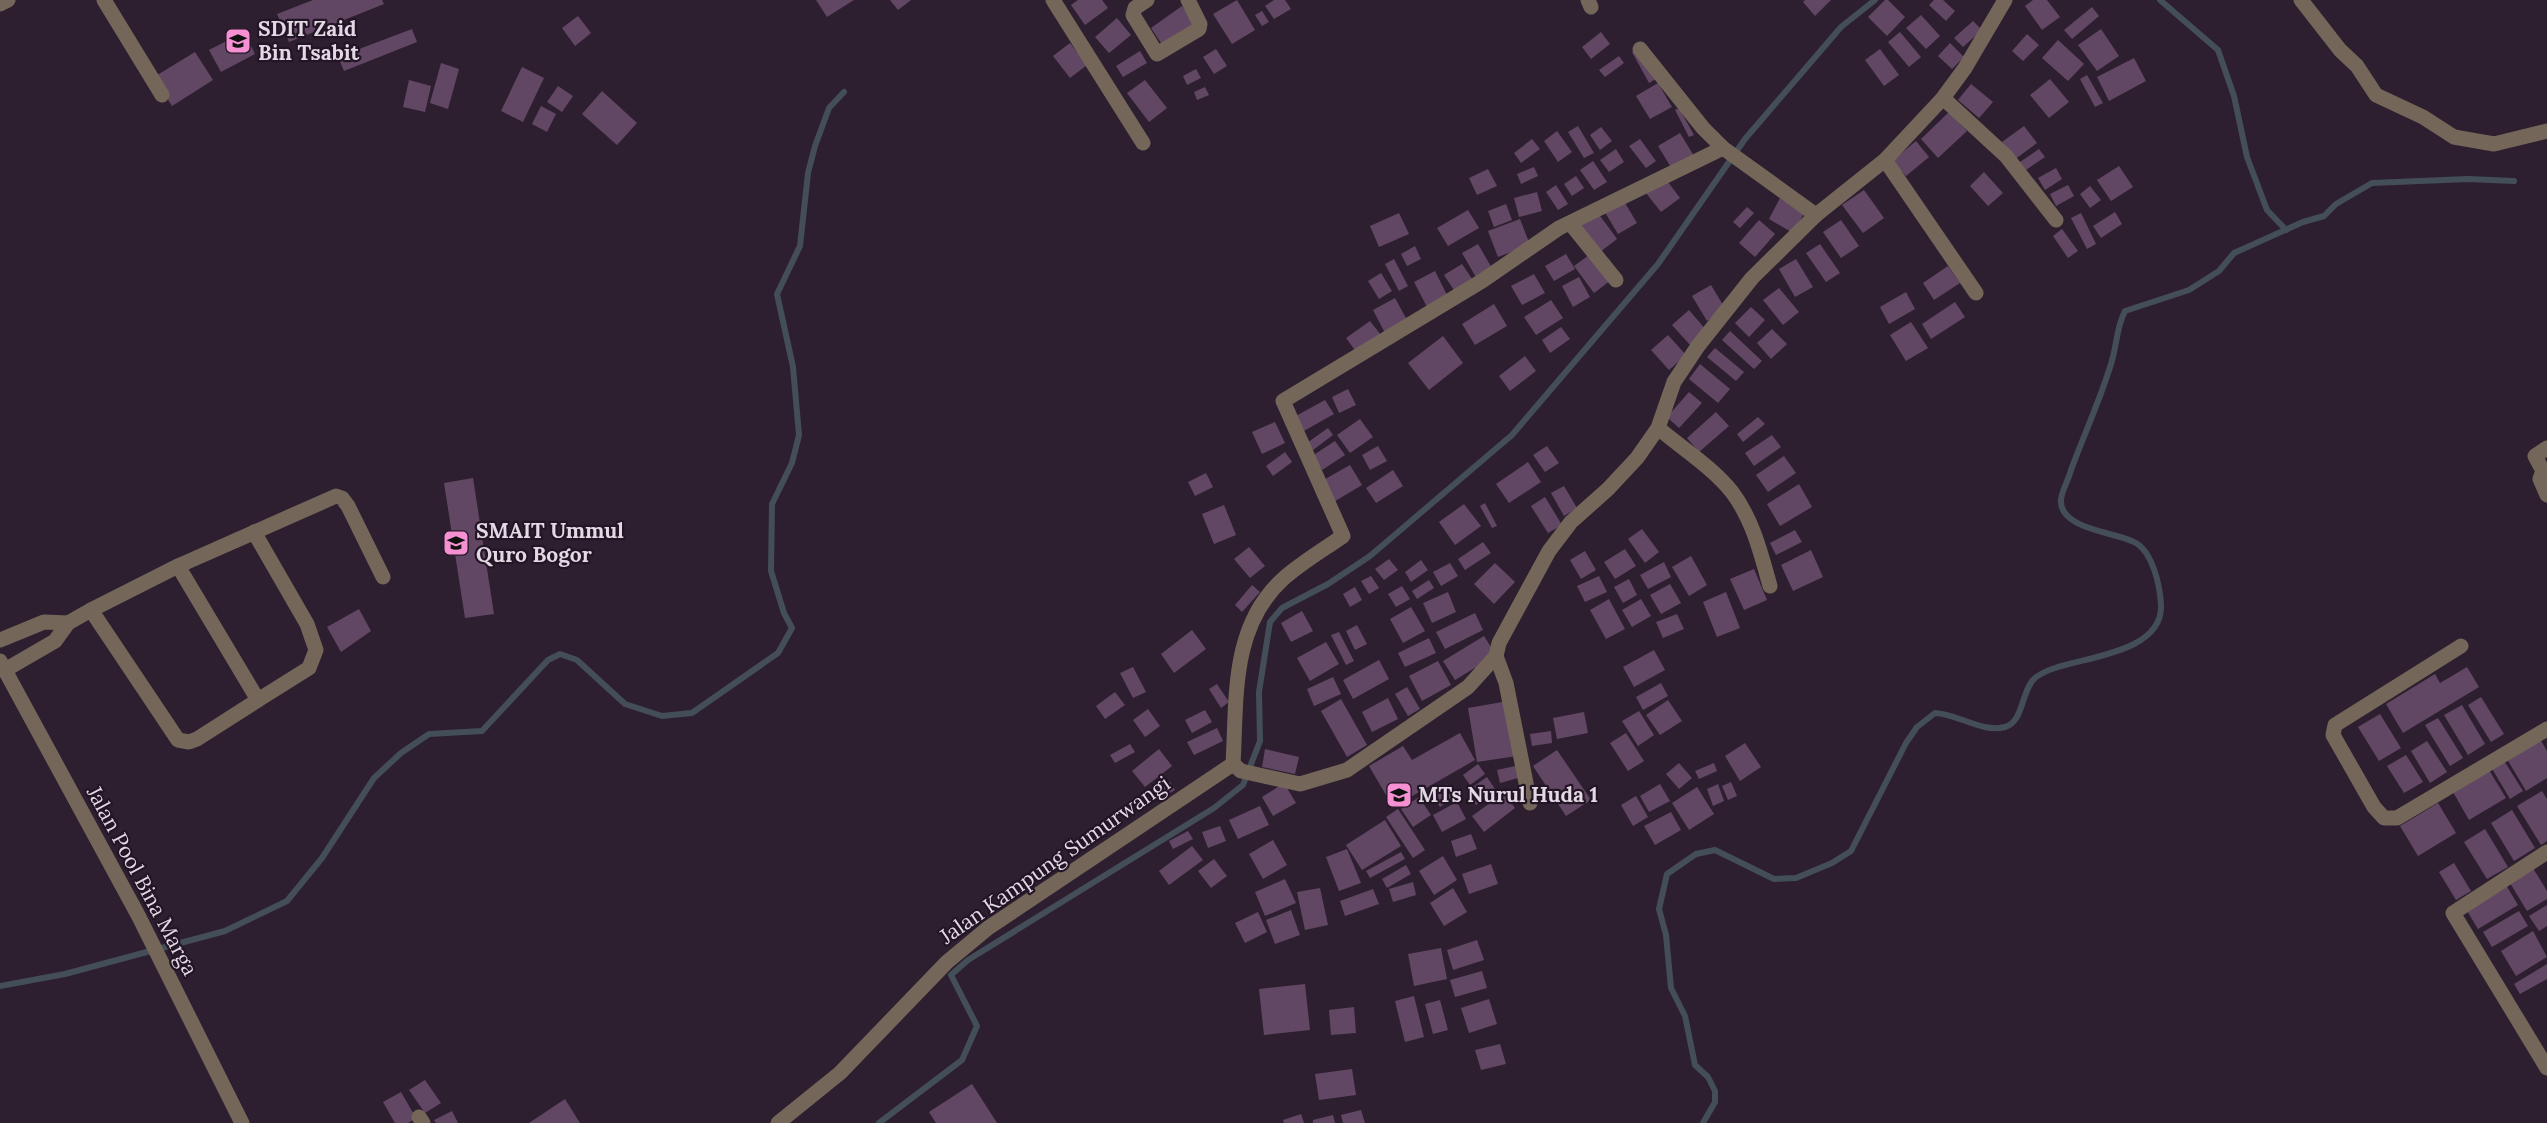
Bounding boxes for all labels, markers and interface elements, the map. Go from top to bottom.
place label: SDIT Zaid Bin Tsabit [258,15,360,66]
school or university icon: SDIT Zaid Bin Tsabit [223,26,253,56]
place label: SMAIT Ummul Quro Bogor [476,517,624,568]
school or university icon: SMAIT Ummul Quro Bogor [441,528,471,558]
street label: Jalan Kampung Sumurwangi [933,770,1175,950]
street label: Jalan Pool Bina Marga [81,780,204,980]
school or university icon: MTs Nurul Huda 1 [1384,780,1414,810]
place label: MTs Nurul Huda 1 [1418,781,1598,808]

